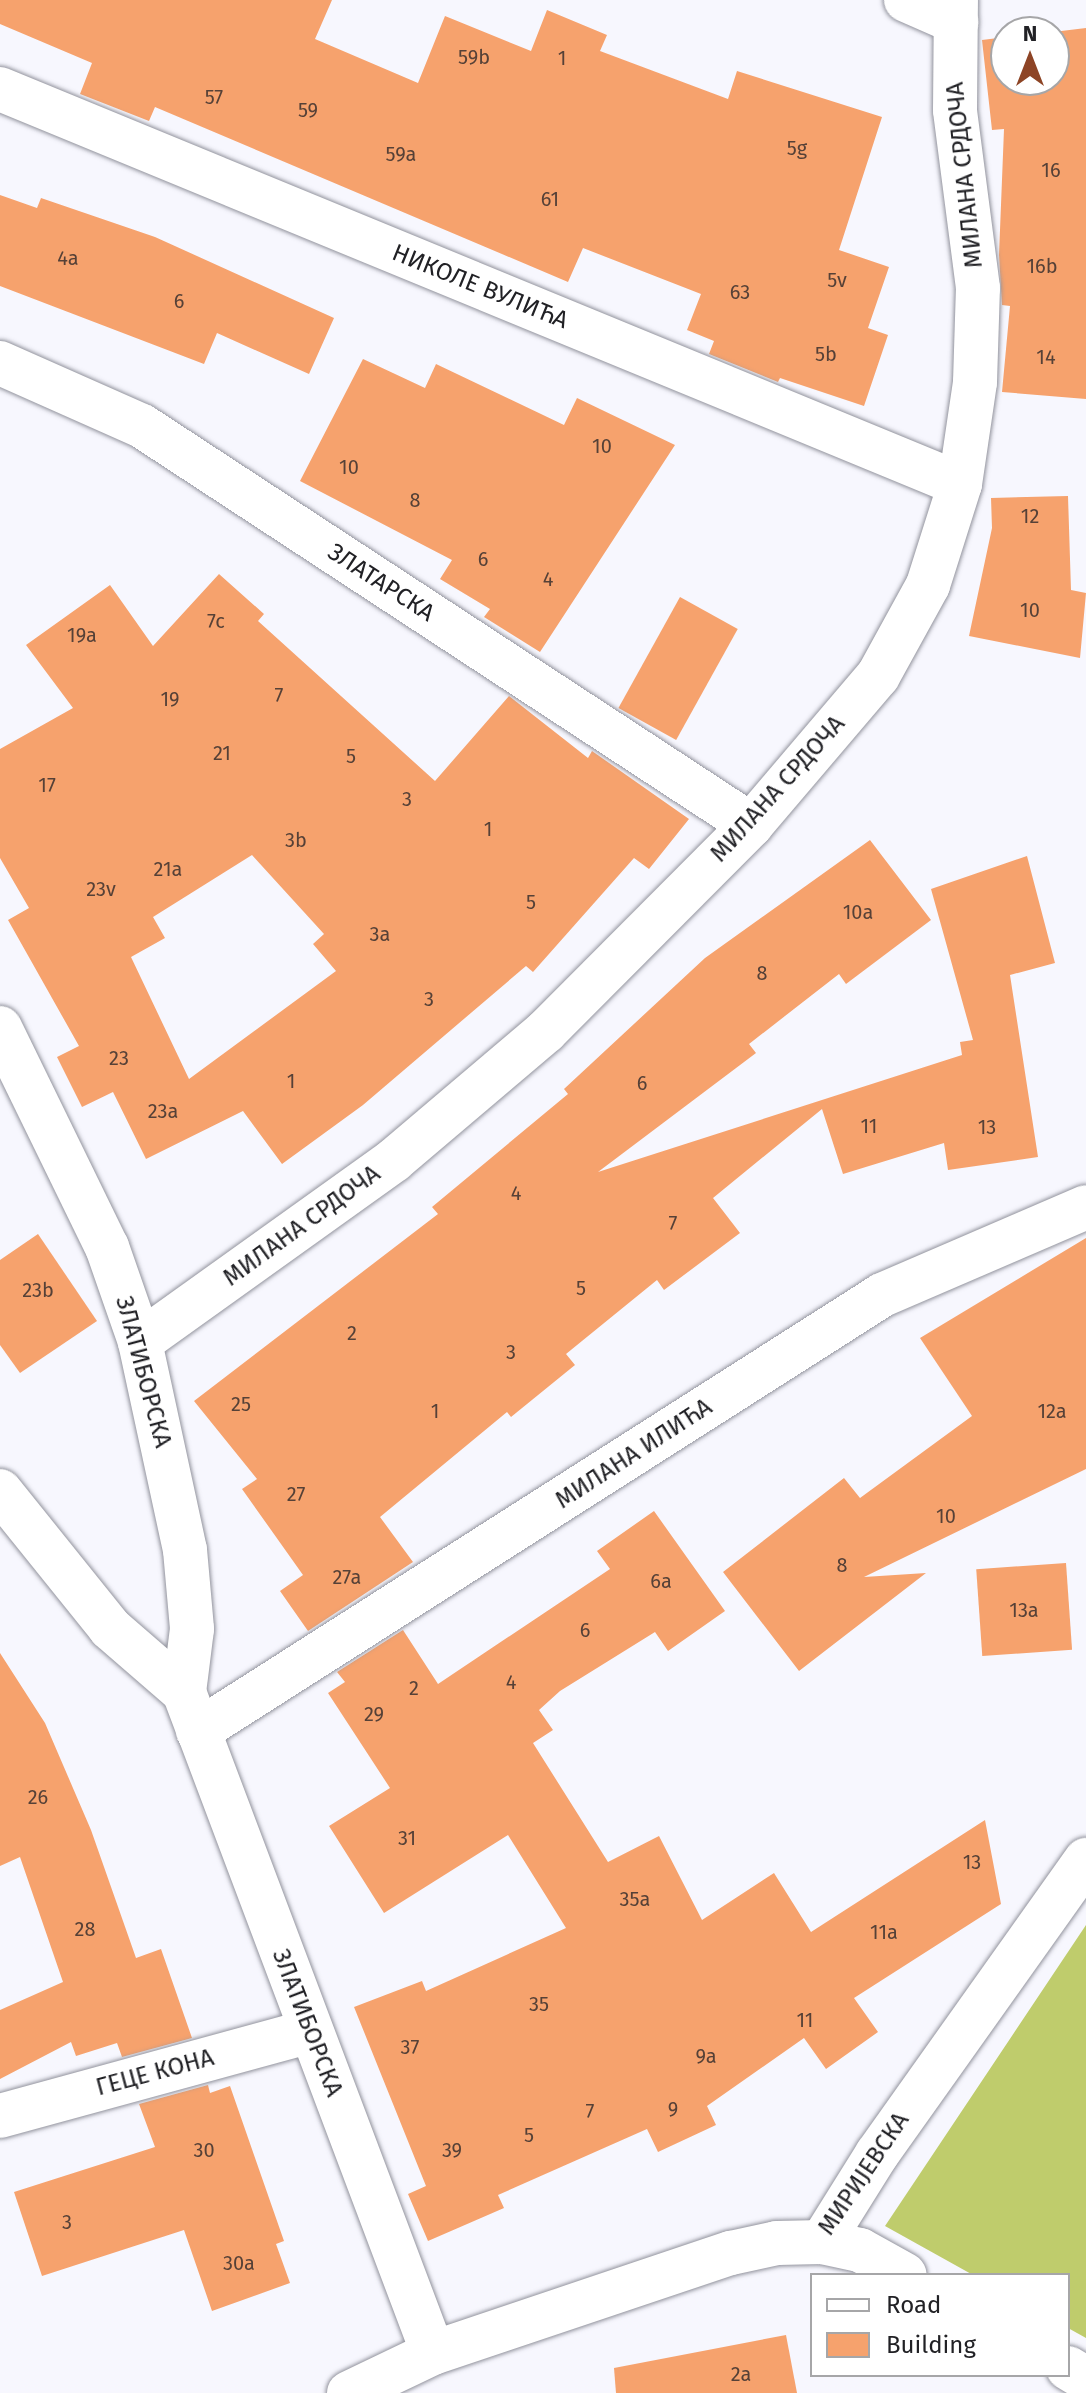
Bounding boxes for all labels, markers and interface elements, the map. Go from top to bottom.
north arrow [990,16,1070,96]
text: N [1023,20,1037,47]
house number: 59b [458,45,490,69]
house number: 1 [558,46,566,70]
street label: МИЛАНА СРДОЧА [941,81,989,269]
house number: 57 [205,85,223,109]
house number: 59 [298,98,318,122]
house number: 5g [787,136,807,160]
house number: 59a [386,142,416,166]
house number: 16 [1041,158,1061,182]
house number: 61 [541,187,559,211]
street label: НИКОЛЕ ВУЛИЋА [388,239,572,335]
house number: 4a [57,246,79,270]
house number: 16b [1026,254,1058,278]
house number: 5v [827,268,847,292]
house number: 63 [730,280,750,304]
house number: 6 [174,289,184,313]
house number: 5b [815,342,837,366]
house number: 14 [1036,345,1056,369]
house number: 10 [592,434,612,458]
house number: 10 [339,455,359,479]
house number: 8 [409,488,421,512]
house number: 12 [1021,504,1039,528]
street label: ЗЛАТАРСКА [322,538,440,628]
house number: 6 [478,547,488,571]
house number: 4 [543,567,553,591]
house number: 10 [1020,598,1040,622]
house number: 7c [207,609,225,633]
house number: 19a [67,623,97,647]
house number: 7 [275,683,283,707]
house number: 19 [160,687,180,711]
street label: МИЛАНА СРДОЧА [705,710,851,868]
house number: 21 [213,741,231,765]
house number: 5 [346,744,356,768]
house number: 17 [38,773,56,797]
house number: 3 [402,787,412,811]
house number: 1 [484,817,492,841]
house number: 3b [285,828,307,852]
house number: 21a [154,857,182,881]
house number: 23v [86,877,116,901]
house number: 5 [526,890,536,914]
house number: 10a [843,900,873,924]
house number: 3a [370,922,390,946]
house number: 8 [756,961,768,985]
house number: 3 [424,987,434,1011]
house number: 23 [109,1046,129,1070]
house number: 1 [287,1069,295,1093]
house number: 6 [637,1071,647,1095]
house number: 23a [148,1099,178,1123]
house number: 11 [860,1114,878,1138]
house number: 13 [978,1115,996,1139]
street label: МИЛАНА СРДОЧА [218,1159,386,1293]
house number: 4 [511,1181,521,1205]
house number: 7 [669,1211,677,1235]
house number: 5 [576,1276,586,1300]
house number: 23b [22,1278,54,1302]
street label: ЗЛАТИБОРСКА [109,1293,177,1451]
house number: 2 [347,1321,357,1345]
house number: 3 [506,1340,516,1364]
house number: 25 [231,1392,251,1416]
street label: МИЛАНА ИЛИЋА [550,1393,718,1515]
house number: 1 [431,1399,439,1423]
house number: 12a [1037,1399,1067,1423]
house number: 27 [287,1482,305,1506]
house number: 10 [936,1504,956,1528]
house number: 8 [836,1553,848,1577]
house number: 27a [333,1565,361,1589]
house number: 6a [650,1569,672,1593]
house number: 13a [1009,1598,1039,1622]
house number: 6 [580,1618,590,1642]
house number: 4 [506,1670,516,1694]
house number: 2 [409,1676,419,1700]
house number: 29 [364,1702,384,1726]
house number: 26 [28,1785,48,1809]
house number: 31 [398,1826,416,1850]
house number: 13 [963,1850,981,1874]
house number: 35a [620,1887,650,1911]
house number: 28 [75,1917,95,1941]
house number: 11a [870,1920,898,1944]
street label: ЗЛАТИБОРСКА [266,1945,348,2101]
house number: 35 [529,1992,549,2016]
house number: 11 [796,2008,814,2032]
house number: 37 [401,2035,419,2059]
street label: ГЕЦЕ КОНА [93,2043,217,2103]
house number: 9a [695,2044,717,2068]
house number: 9 [668,2097,678,2121]
house number: 7 [586,2099,594,2123]
street label: МИРИЈЕВСКА [813,2107,915,2241]
house number: 5 [524,2123,534,2147]
house number: 30 [193,2138,215,2162]
house number: 39 [442,2138,462,2162]
house number: 3 [62,2210,72,2234]
house number: 30a [223,2251,255,2275]
legend [810,2273,1070,2377]
text: Road [886,2291,941,2319]
text: Building [886,2331,976,2359]
house number: 2a [731,2362,751,2386]

